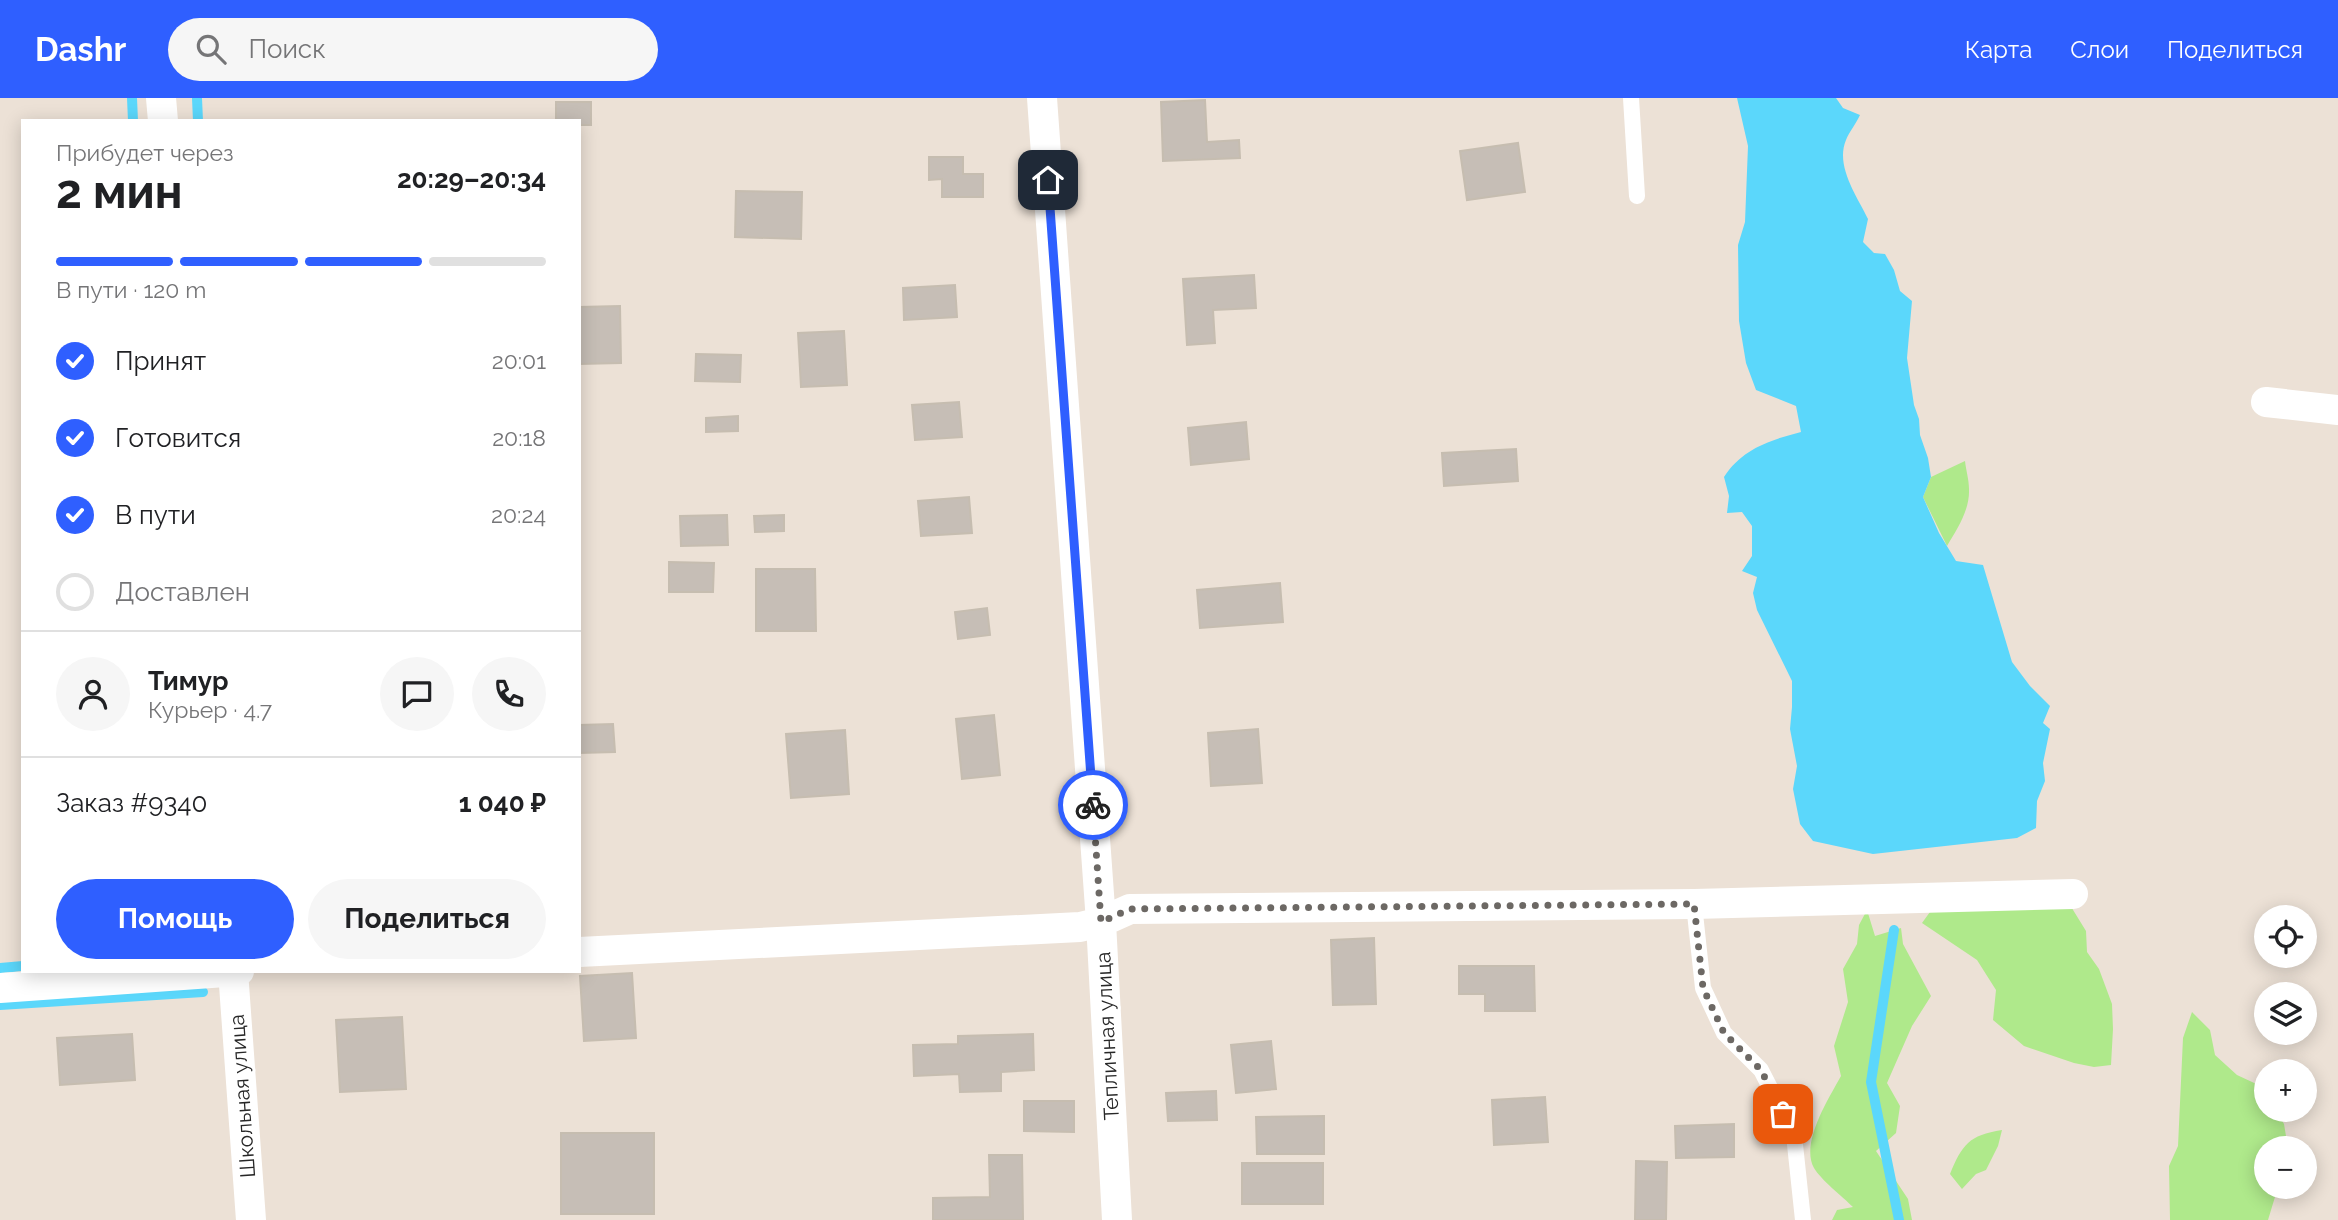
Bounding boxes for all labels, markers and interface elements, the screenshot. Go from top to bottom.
search box [168,18,658,81]
text: Dashr [35,30,126,69]
icon: search [192,30,230,68]
text: Поиск [248,34,326,64]
text: Карта [1965,35,2032,64]
text: Слои [2070,35,2129,64]
text: Поделиться [2167,35,2303,64]
text: Прибудет через [56,139,234,166]
pin [1018,150,1078,210]
icon: home [1029,161,1067,199]
text: 20:29–20:34 [397,164,546,194]
text: 2 мин [56,165,183,219]
text: В пути · 120 m [56,276,206,303]
icon: check [56,342,94,380]
text: Принят [115,346,206,376]
text: 20:01 [492,347,546,374]
icon: check [56,419,94,457]
text: Готовится [115,423,241,453]
text: 20:18 [492,424,546,451]
icon: check [56,496,94,534]
text: В пути [115,500,196,530]
text: 20:24 [491,501,546,528]
text: Доставлен [115,577,250,607]
button: person [56,657,130,731]
button: chat [380,657,454,731]
button: phone [472,657,546,731]
text: Тимур [148,666,228,696]
text: Курьер · 4.7 [148,696,272,723]
courier [1058,770,1128,840]
icon: bike [1074,786,1112,824]
text: Заказ #9340 [56,788,207,818]
text: 1 040 ₽ [459,788,546,818]
button: Помощь [56,879,294,959]
button: Поделиться [308,879,546,959]
map controls [2254,905,2317,1199]
button: locate [2254,905,2317,968]
street label: Тепличная улица [1090,951,1124,1121]
button: layers [2254,982,2317,1045]
street label: Школьная улица [224,1013,260,1179]
button: + [2254,1059,2317,1122]
pin [1753,1084,1813,1144]
icon: bag [1764,1095,1802,1133]
button: − [2254,1136,2317,1199]

